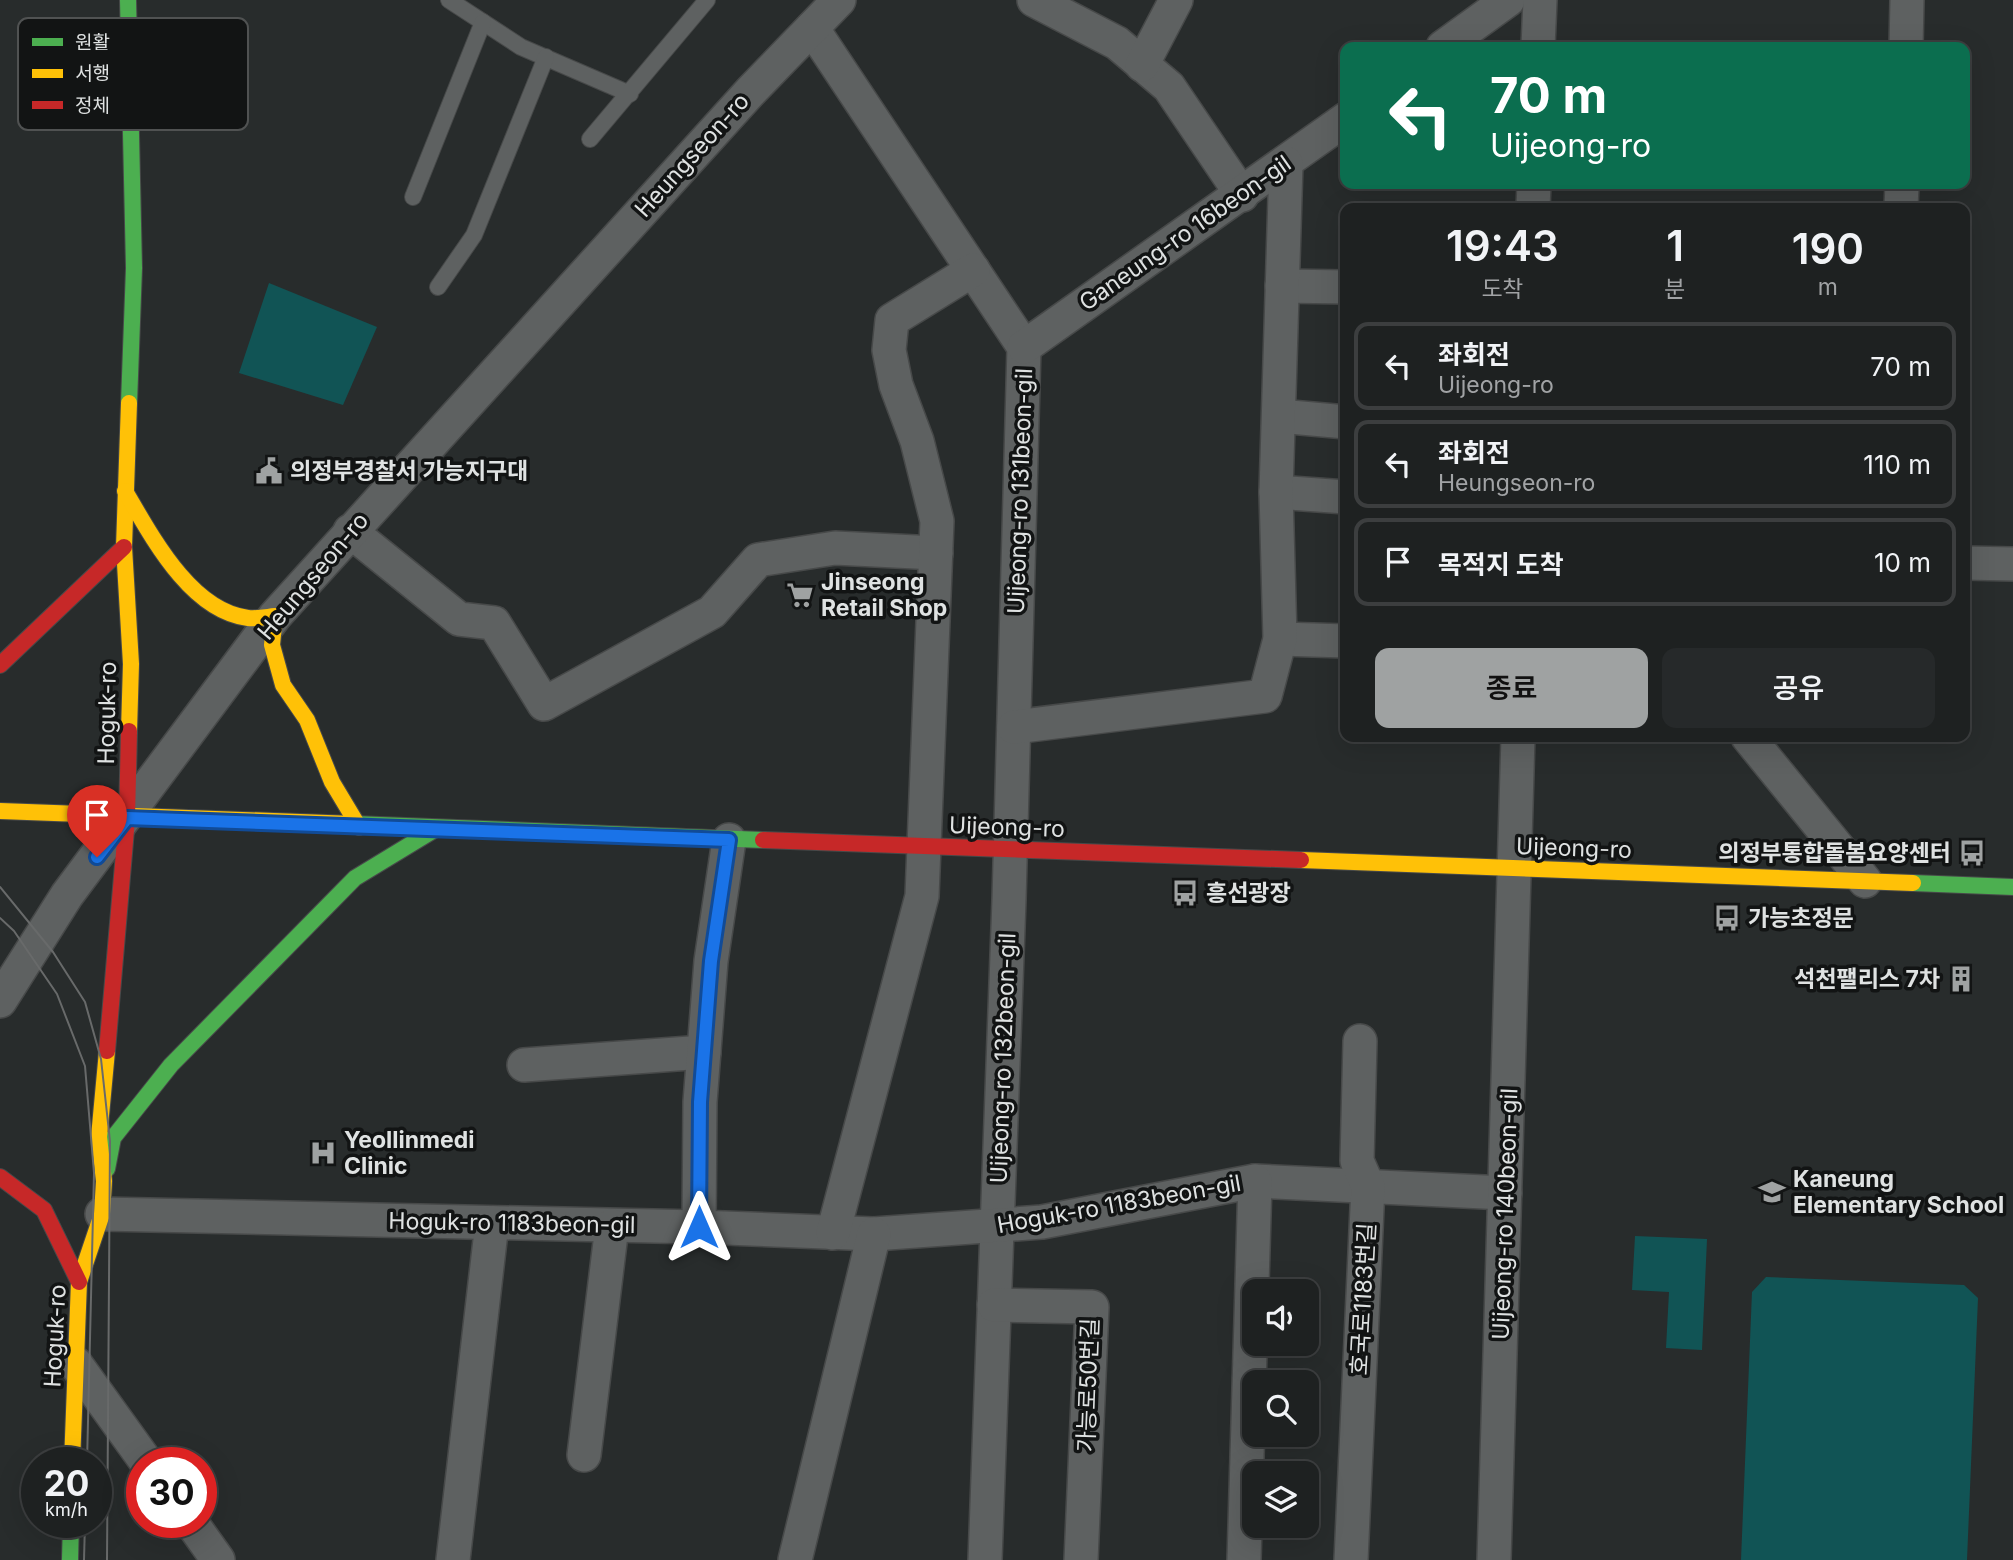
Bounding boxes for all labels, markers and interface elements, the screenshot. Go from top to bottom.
legend [18,18,248,130]
text: 원활 [75,31,110,54]
text: 서행 [75,62,110,85]
text: 70 m [1490,66,1607,125]
icon: left [1375,70,1466,161]
street label: Heungseon-ro [629,87,755,223]
text: 정체 [75,94,110,117]
text: Uijeong-ro [1490,126,1651,165]
street label: Ganeung-ro 16beon-gil [1074,149,1296,317]
text: 19:43 [1446,220,1559,271]
text: 1 [1666,220,1684,271]
text: 190 [1792,223,1864,274]
text: m [1818,273,1838,301]
text: 도착 [1481,275,1523,303]
text: 분 [1665,275,1686,303]
text: 좌회전 [1438,339,1510,370]
icon: left [1379,347,1417,385]
text: 70 m [1870,351,1931,382]
street label: Uijeong-ro 131beon-gil [1002,368,1038,614]
text: Uijeong-ro [1438,371,1554,399]
text: 좌회전 [1438,437,1510,468]
icon: left [1379,445,1417,483]
text: 110 m [1863,449,1931,480]
public building icon: 의정부경찰서 가능지구대 [254,456,284,486]
place label: 의정부경찰서 가능지구대 [290,457,528,485]
text: Heungseon-ro [1438,469,1595,497]
street label: Heungseon-ro [252,507,374,645]
icon: arrive [1379,543,1417,581]
text: 10 m [1874,547,1931,578]
text: 목적지 도착 [1438,549,1564,580]
place label: Jinseong Retail Shop [821,568,947,622]
supermarket icon: Jinseong Retail Shop [785,580,815,610]
button: 종료 [1375,648,1648,728]
button: 공유 [1662,648,1935,728]
street label: Hoguk-ro [92,661,122,765]
pin [67,785,127,857]
icon: arrive [78,796,116,834]
street label: Uijeong-ro [949,811,1065,843]
street label: Uijeong-ro [1516,832,1632,864]
bus stop icon: 의정부통합돌봄요양센터 [1957,838,1987,868]
place label: 의정부통합돌봄요양센터 [1718,839,1951,867]
bus stop icon: 흥선광장 [1170,878,1200,908]
place label: 흥선광장 [1206,879,1291,907]
bus stop icon: 가능초정문 [1712,903,1742,933]
place label: 가능초정문 [1748,904,1854,932]
street label: Uijeong-ro 132beon-gil [985,932,1021,1184]
building icon: 석천팰리스 7차 [1946,964,1976,994]
place label: 석천팰리스 7차 [1794,965,1940,993]
street label: Uijeong-ro 140beon-gil [1487,1088,1523,1340]
place label: Yeollinmedi Clinic [344,1126,475,1180]
hospital icon: Yeollinmedi Clinic [308,1138,338,1168]
place label: Kaneung Elementary School [1793,1165,2004,1219]
street label: Hoguk-ro 1183beon-gil [995,1169,1243,1239]
school or university icon: Kaneung Elementary School [1757,1177,1787,1207]
position arrow [662,1190,736,1264]
street label: Hoguk-ro 1183beon-gil [388,1207,636,1239]
street label: 호국로1183번길 [1345,1222,1381,1376]
map controls [1242,1279,1319,1538]
button: sound [1242,1279,1319,1356]
street label: Hoguk-ro [38,1284,72,1388]
street label: 가능로50번길 [1072,1317,1104,1453]
button: search [1242,1370,1319,1447]
speed limit sign: 30 [126,1447,217,1538]
button: layers [1242,1461,1319,1538]
text: 20 [44,1462,89,1504]
text: km/h [45,1499,88,1520]

